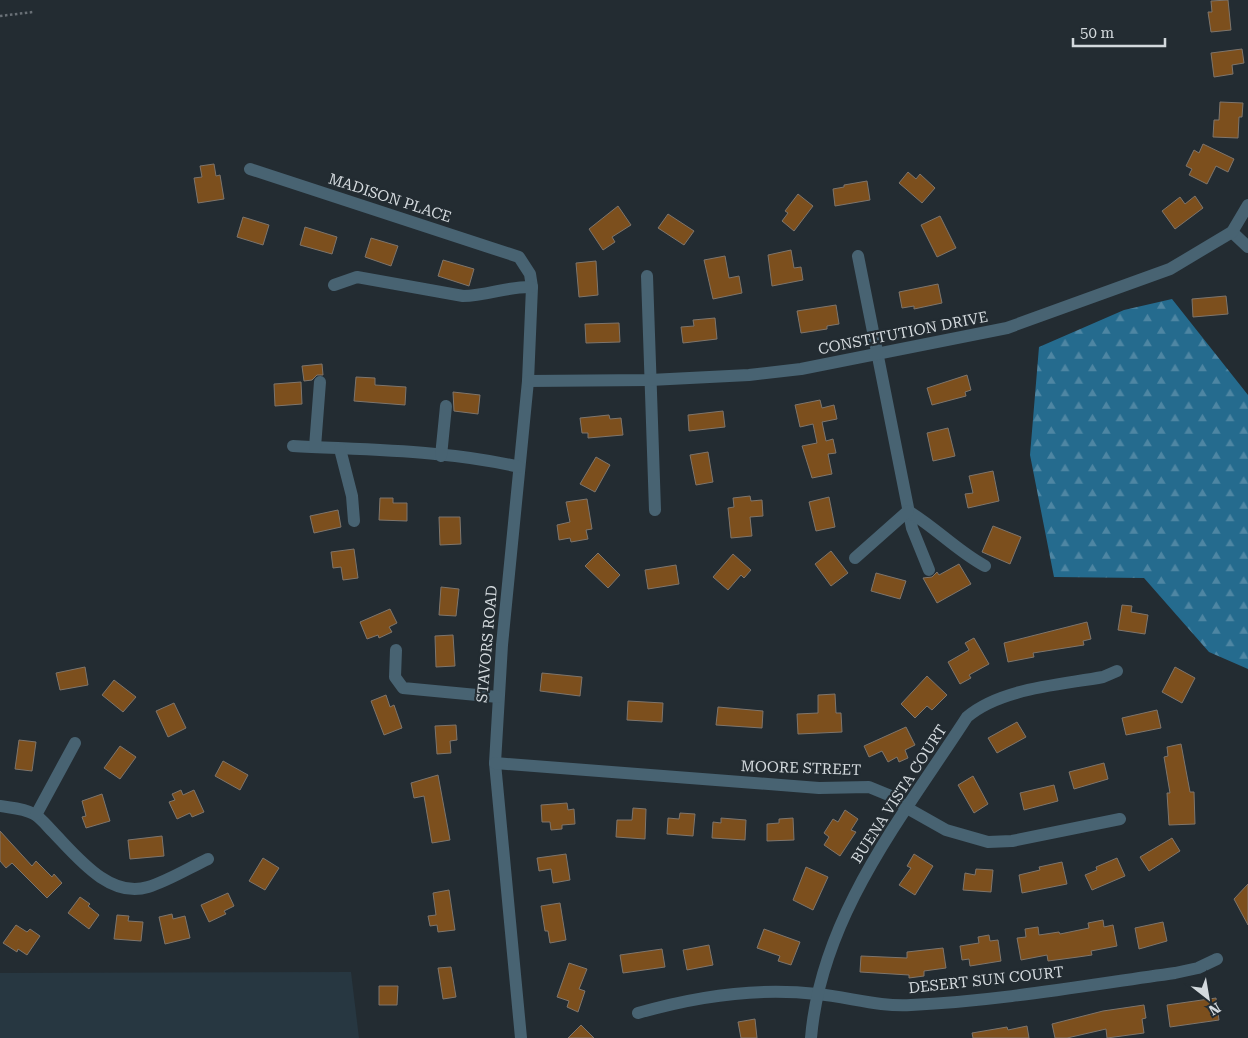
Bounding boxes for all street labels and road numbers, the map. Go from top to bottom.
street label: MADISON PLACE [326,170,454,226]
street label: CONSTITUTION DRIVE [817,308,989,358]
street label: STAVORS ROAD [473,584,501,704]
street label: BUENA VISTA COURT [847,721,951,867]
street label: MOORE STREET [740,757,862,779]
street label: DESERT SUN COURT [907,963,1065,997]

